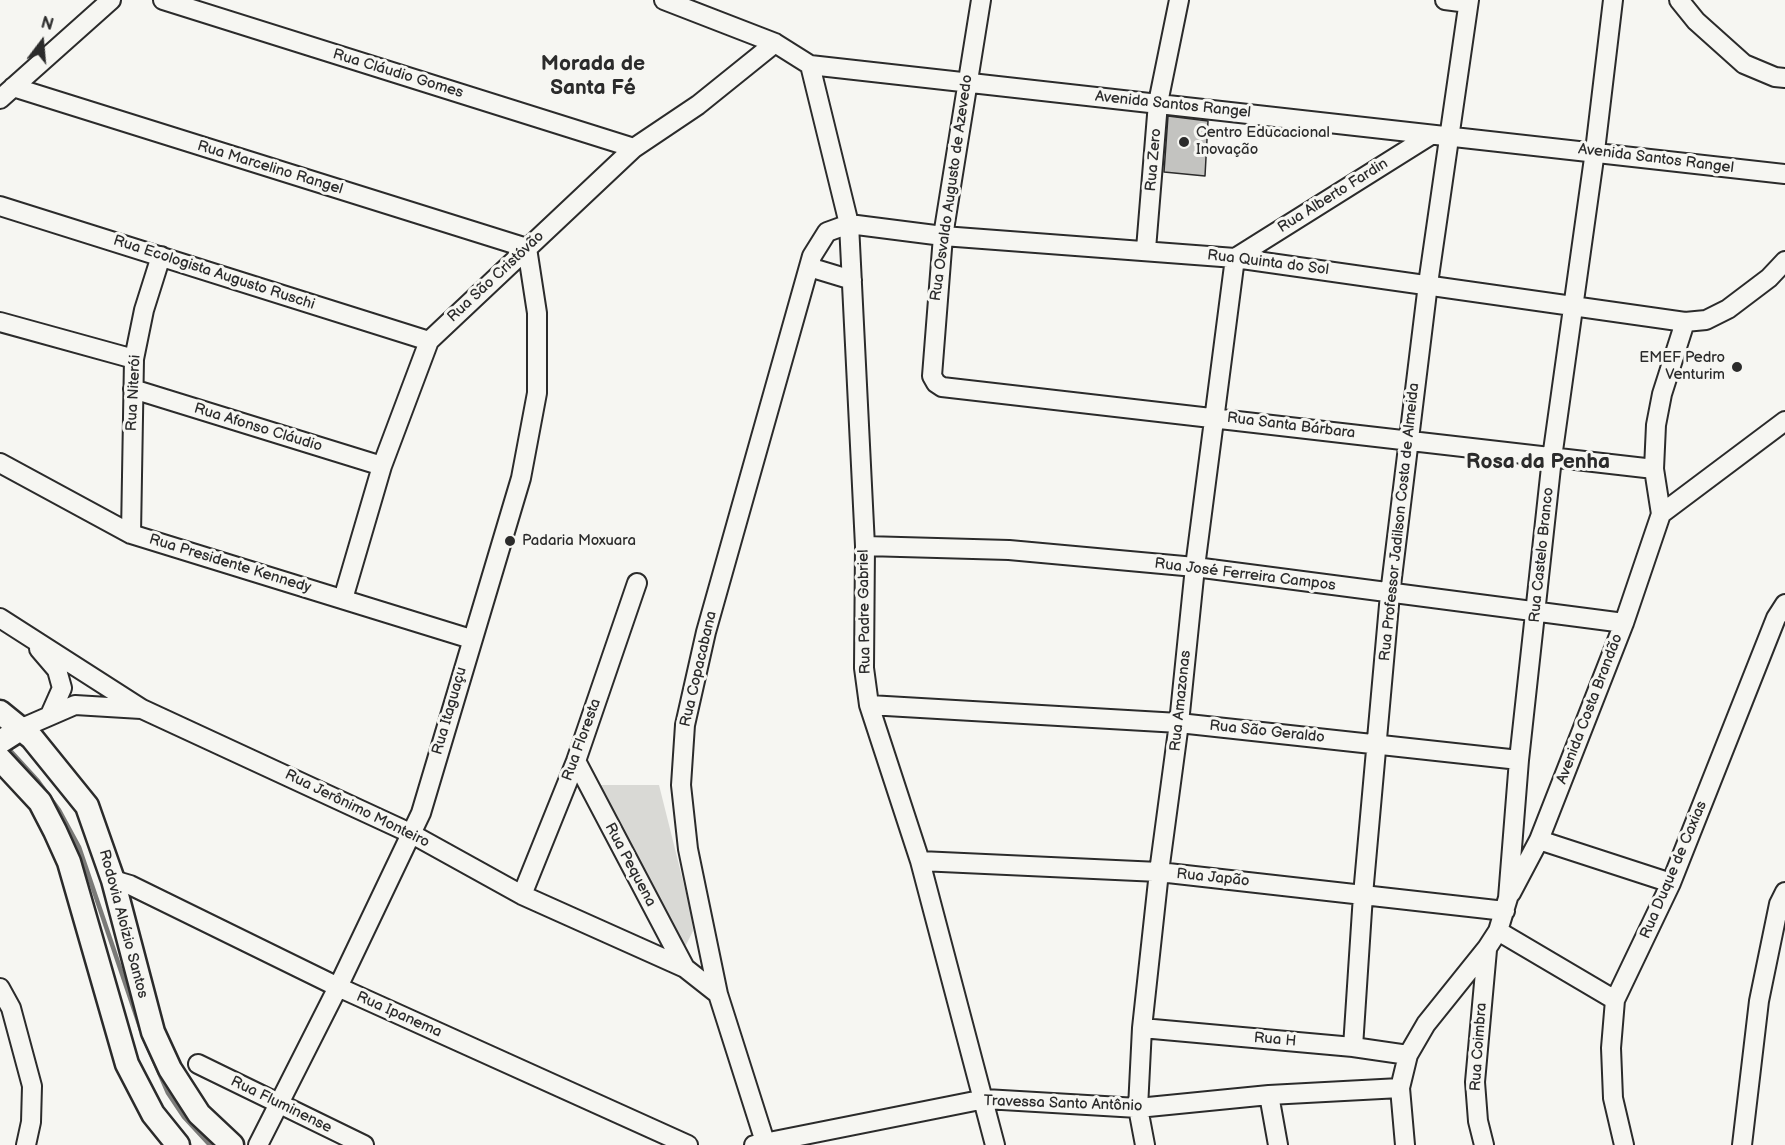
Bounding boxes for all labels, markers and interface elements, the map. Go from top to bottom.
north arrow [12,12,72,72]
text: N [39,13,56,35]
street label: Rua Cláudio Gomes [331,46,465,102]
district label: Morada de Santa Fé [541,52,645,102]
street label: Rua Osvaldo Augusto de Azevedo [927,74,977,302]
street label: Avenida Santos Rangel [1094,88,1252,122]
place label: Centro Educacional Inovação [1196,124,1330,159]
street label: Rua Zero [1142,128,1166,192]
marker: Centro Educacional Inovação [1177,135,1191,149]
street label: Rua Marcelino Rangel [195,137,345,199]
street label: Avenida Santos Rangel [1577,141,1735,177]
street label: Rua Alberto Fardin [1275,155,1391,237]
street label: Rua São Cristóvão [444,228,548,326]
street label: Rua Ecologista Augusto Ruschi [111,232,317,314]
street label: Rua Quinta do Sol [1206,247,1330,279]
place label: EMEF Pedro Venturim [1639,349,1725,384]
street label: Rua Niterói [123,354,145,432]
marker: EMEF Pedro Venturim [1730,360,1744,374]
street label: Rua Professor Jadilson Costa de Almeida [1376,382,1424,662]
street label: Rua Afonso Cláudio [192,400,324,456]
street label: Rua Santa Bárbara [1226,409,1356,443]
district label: Rosa da Penha [1466,450,1610,476]
street label: Rua Castelo Branco [1526,487,1558,623]
street label: Rua Presidente Kennedy [147,531,313,597]
place label: Padaria Moxuara [522,532,636,550]
marker: Padaria Moxuara [503,534,517,548]
street label: Rua Padre Gabriel [855,549,875,675]
street label: Rua José Ferreira Campos [1153,555,1337,595]
street label: Rua Copacabana [677,609,721,729]
street label: Avenida Costa Brandão [1553,631,1627,787]
street label: Rua Amazonas [1167,650,1195,752]
street label: Rua Itaguaçu [429,665,471,757]
street label: Rua Floresta [559,696,605,784]
street label: Rua São Geraldo [1208,717,1326,747]
street label: Rua Jerônimo Monteiro [282,766,432,852]
street label: Rua Duque de Caxias [1637,798,1711,942]
street label: Rua Pequena [600,820,660,910]
street label: Rodovia Aloízio Santos [94,848,152,1000]
street label: Rua Japão [1176,865,1250,891]
street label: Rua Ipanema [353,988,445,1042]
street label: Rua Coimbra [1467,1002,1491,1092]
street label: Rua H [1253,1029,1297,1051]
street label: Rua Fluminense [228,1073,334,1137]
street label: Travessa Santo Antônio [983,1092,1143,1116]

